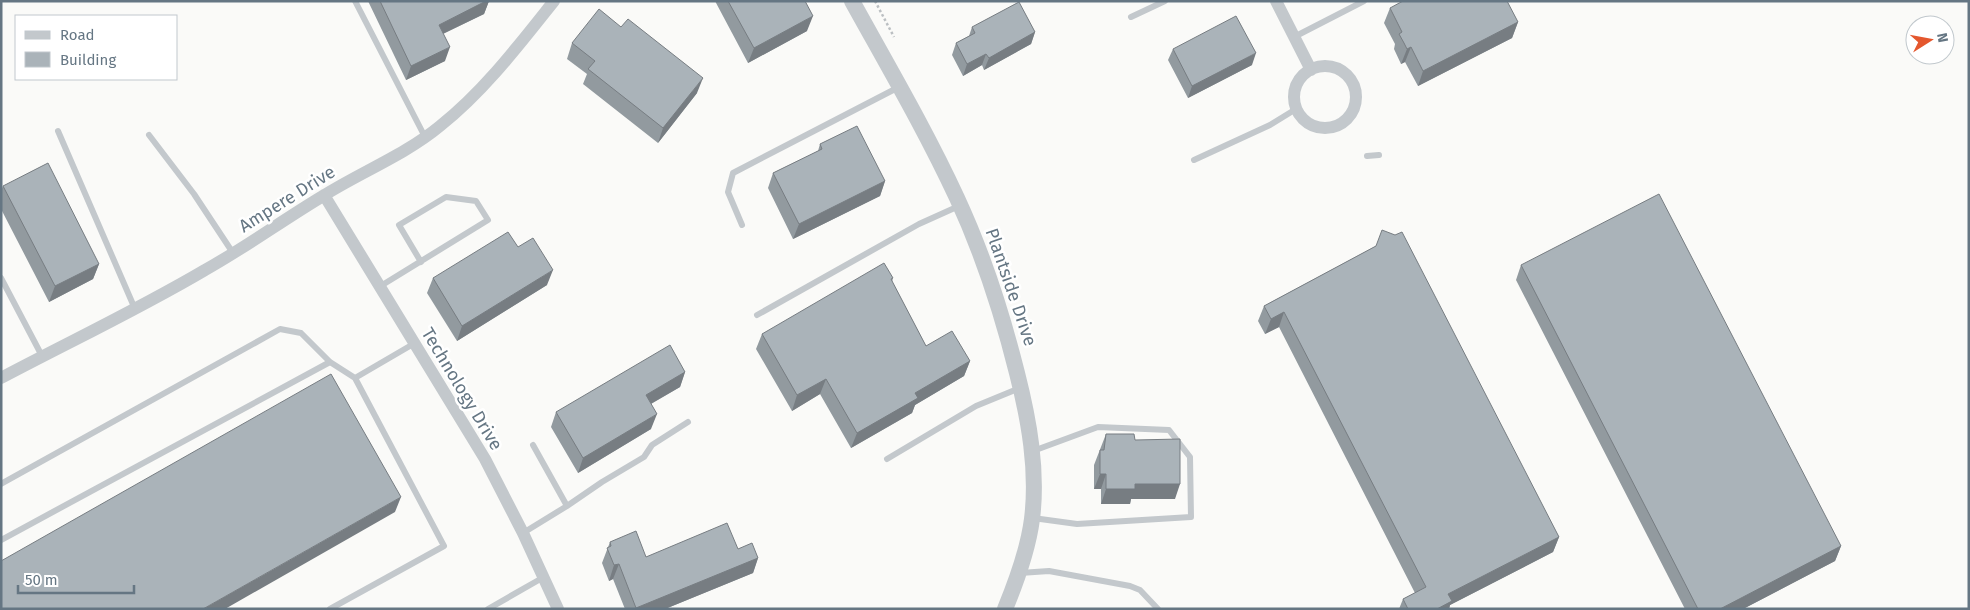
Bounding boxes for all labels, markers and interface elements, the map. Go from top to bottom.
legend [15,15,178,80]
north arrow [1905,15,1955,65]
text: Road [60,26,95,44]
text: N [1933,31,1952,44]
text: Building [60,51,116,69]
street label: Ampere Drive [235,161,339,237]
street label: Plantside Drive [981,225,1041,349]
street label: Technology Drive [417,324,507,454]
scale bar [18,562,134,594]
text: 50 m [25,571,58,589]

